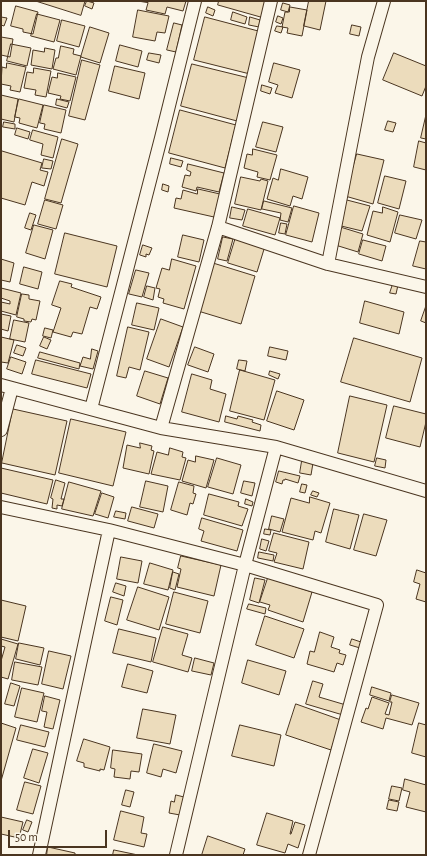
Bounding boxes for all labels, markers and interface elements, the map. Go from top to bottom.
scale bar [10,822,109,848]
text: 50 m [15,831,38,843]

